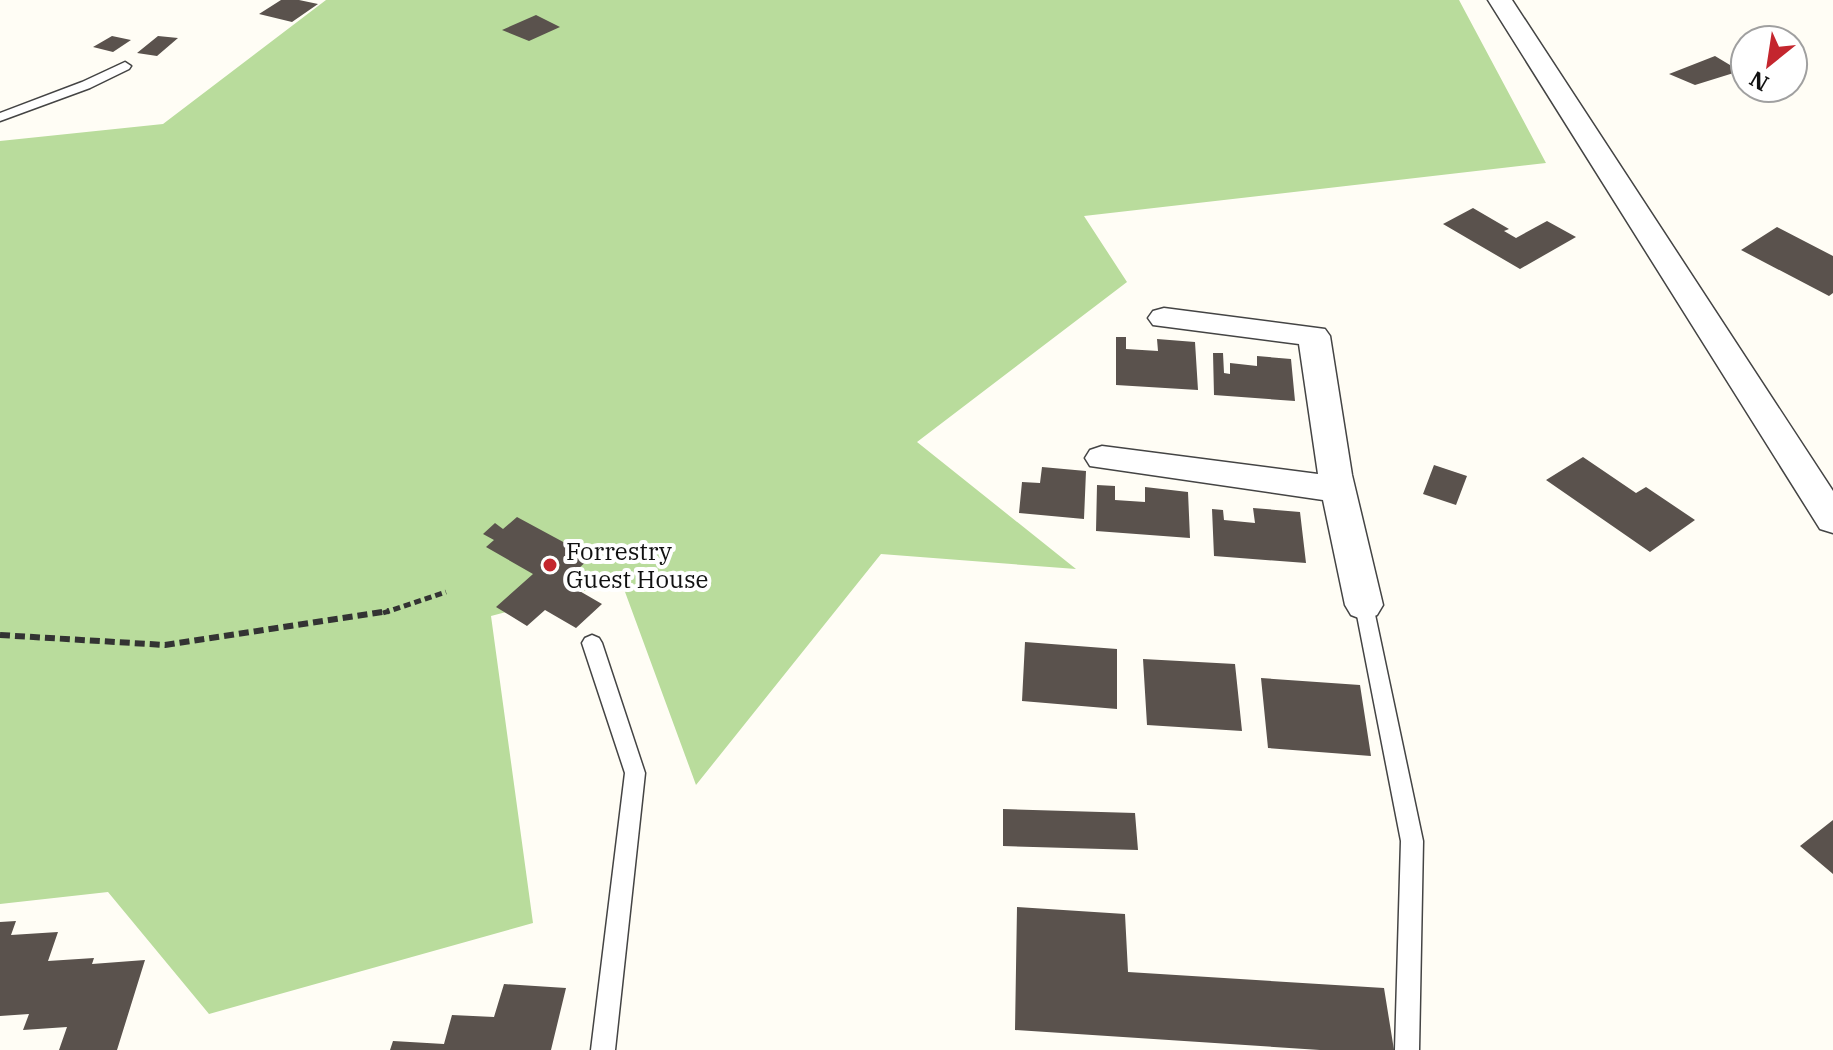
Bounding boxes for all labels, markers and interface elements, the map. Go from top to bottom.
north arrow [1729,24,1809,104]
text: N [1744,65,1774,99]
place label: Forrestry Guest House [566,535,708,595]
marker: Forrestry Guest House [541,556,559,574]

